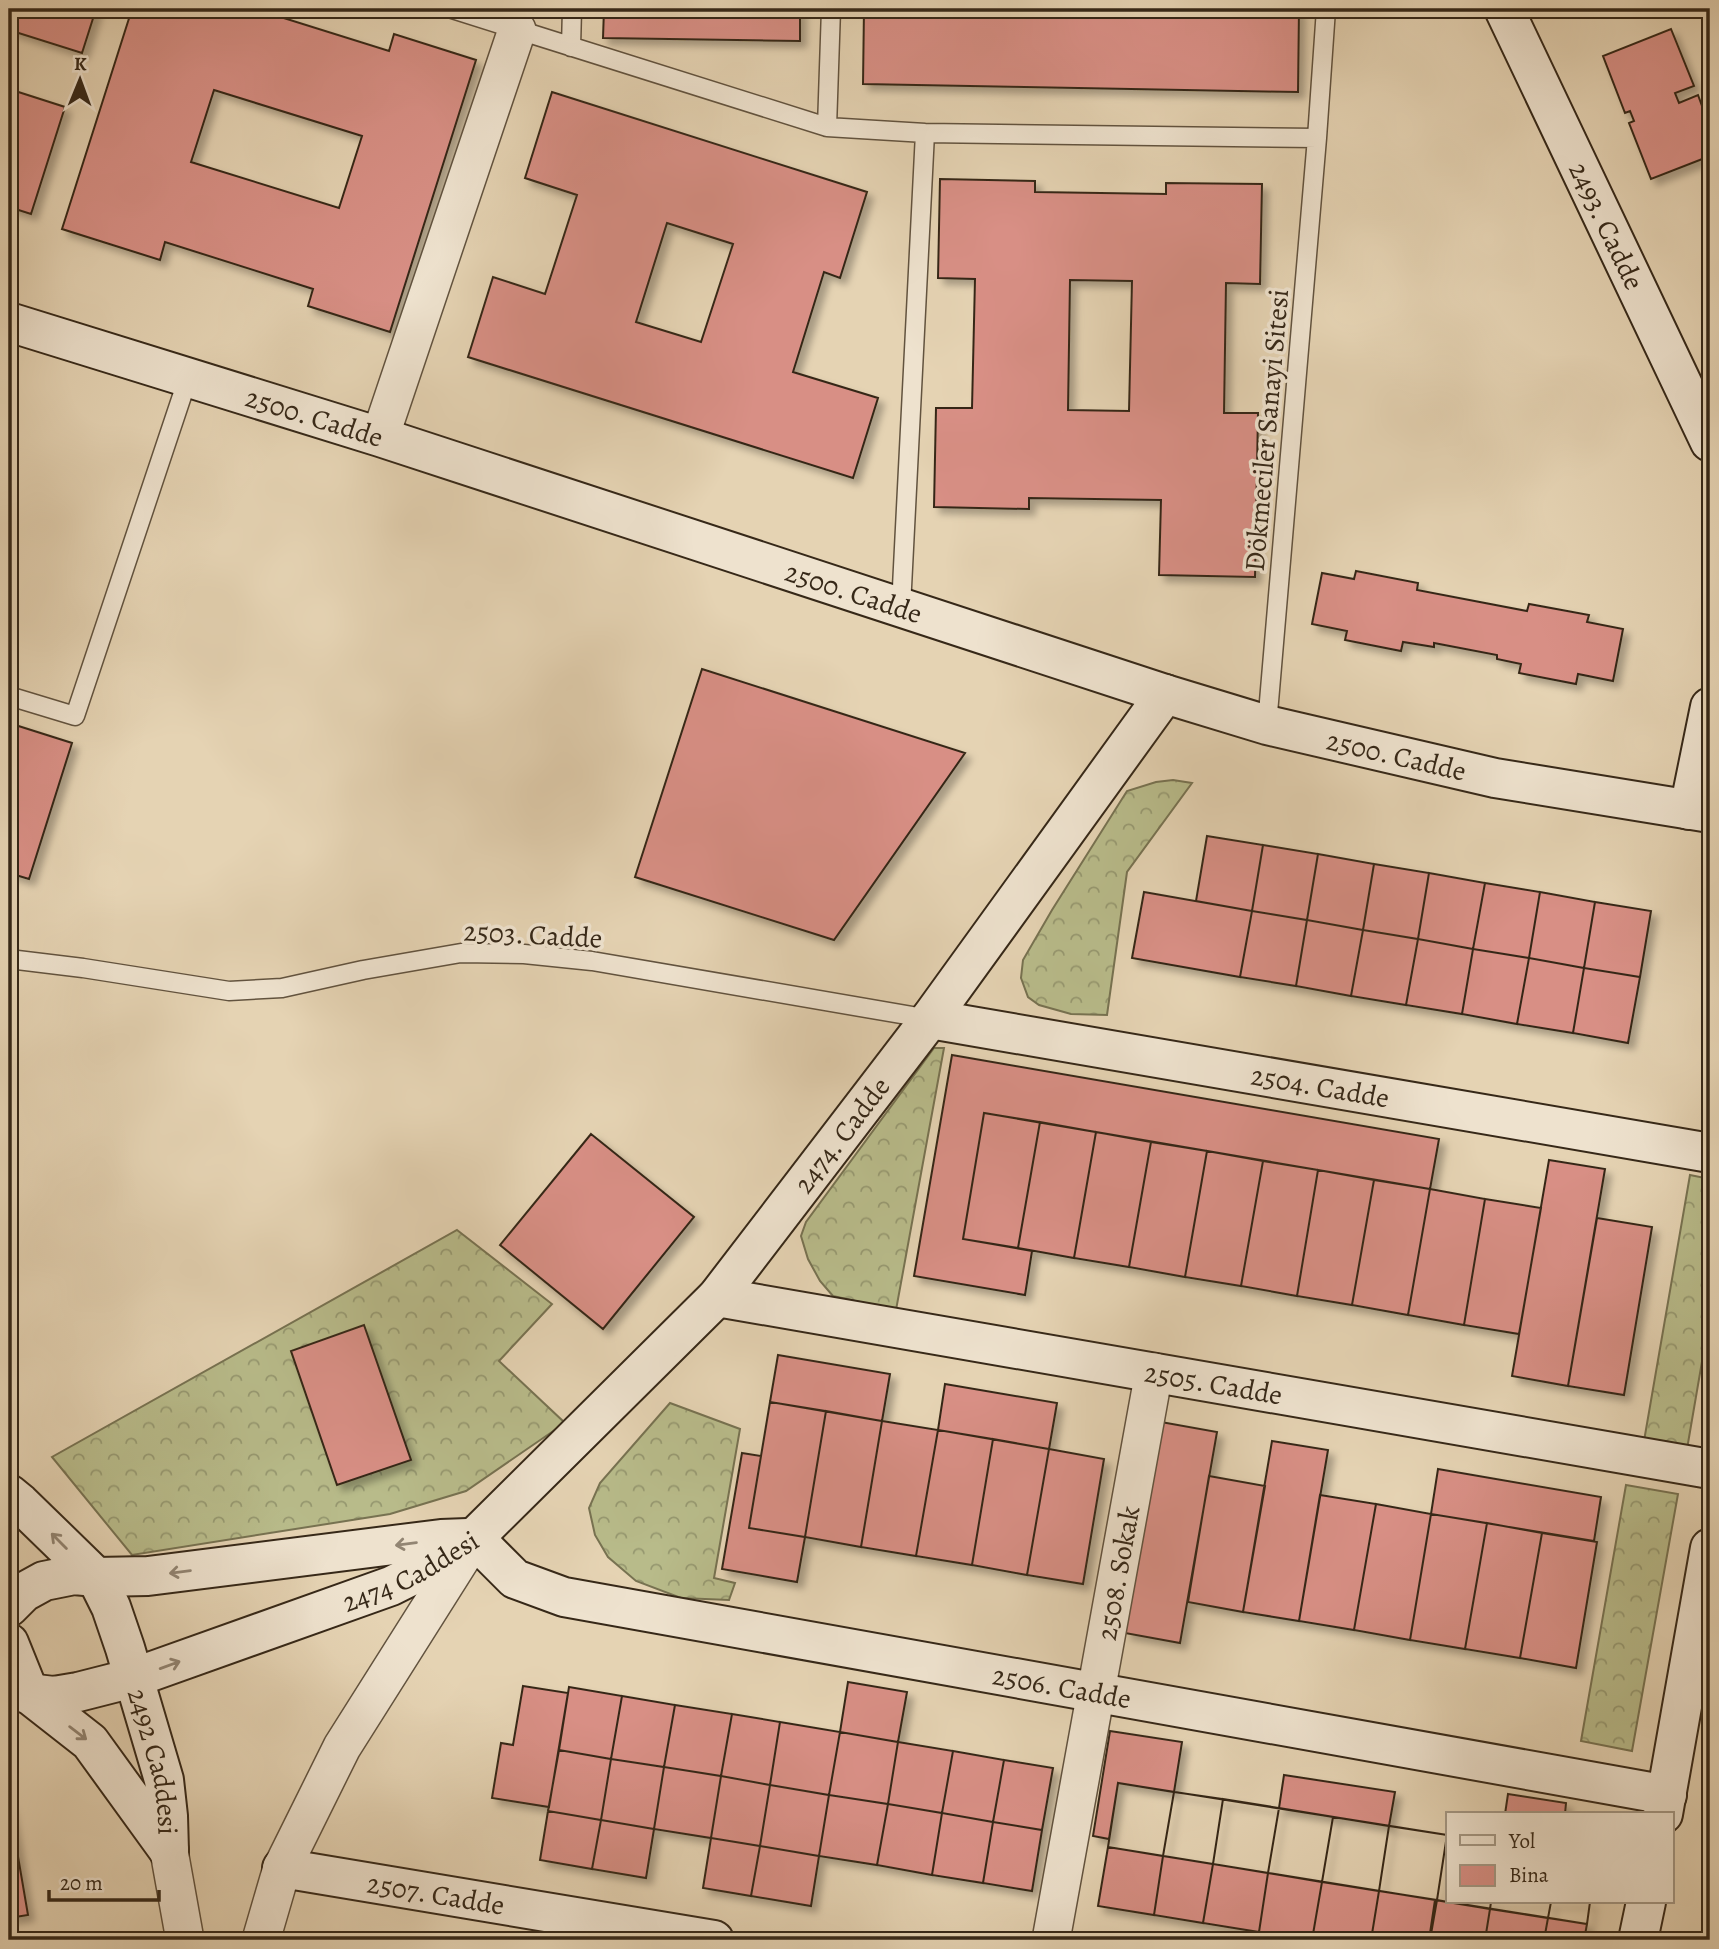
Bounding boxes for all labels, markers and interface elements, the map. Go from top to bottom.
north arrow [46,46,116,116]
text: K [74,51,87,77]
street label: 2493. Cadde [1560,156,1653,296]
street label: Dökmeciler Sanayi Sitesi [1236,287,1298,573]
street label: 2500. Cadde [241,379,388,457]
street label: 2500. Cadde [780,553,927,633]
street label: 2500. Cadde [1323,722,1470,791]
street label: 2503. Cadde [463,912,603,958]
street label: 2504. Cadde [1248,1056,1392,1118]
street label: 2474. Cadde [785,1069,899,1201]
street label: 2505. Cadde [1142,1353,1285,1415]
street label: 2508. Sokak [1088,1503,1149,1643]
street label: 2474 Caddesi [337,1522,486,1622]
one-way arrow [51,1532,68,1549]
one-way arrow [395,1537,418,1550]
one-way arrow [169,1565,192,1578]
street label: 2506. Cadde [989,1656,1134,1718]
one-way arrow [159,1658,181,1670]
street label: 2492 Caddesi [118,1684,187,1836]
one-way arrow [68,1725,87,1740]
legend [1446,1812,1674,1904]
text: Yol [1508,1827,1535,1855]
scale bar [49,1858,159,1902]
text: Bina [1509,1861,1549,1889]
street label: 2507. Cadde [364,1864,507,1925]
text: 20 m [60,1869,103,1897]

